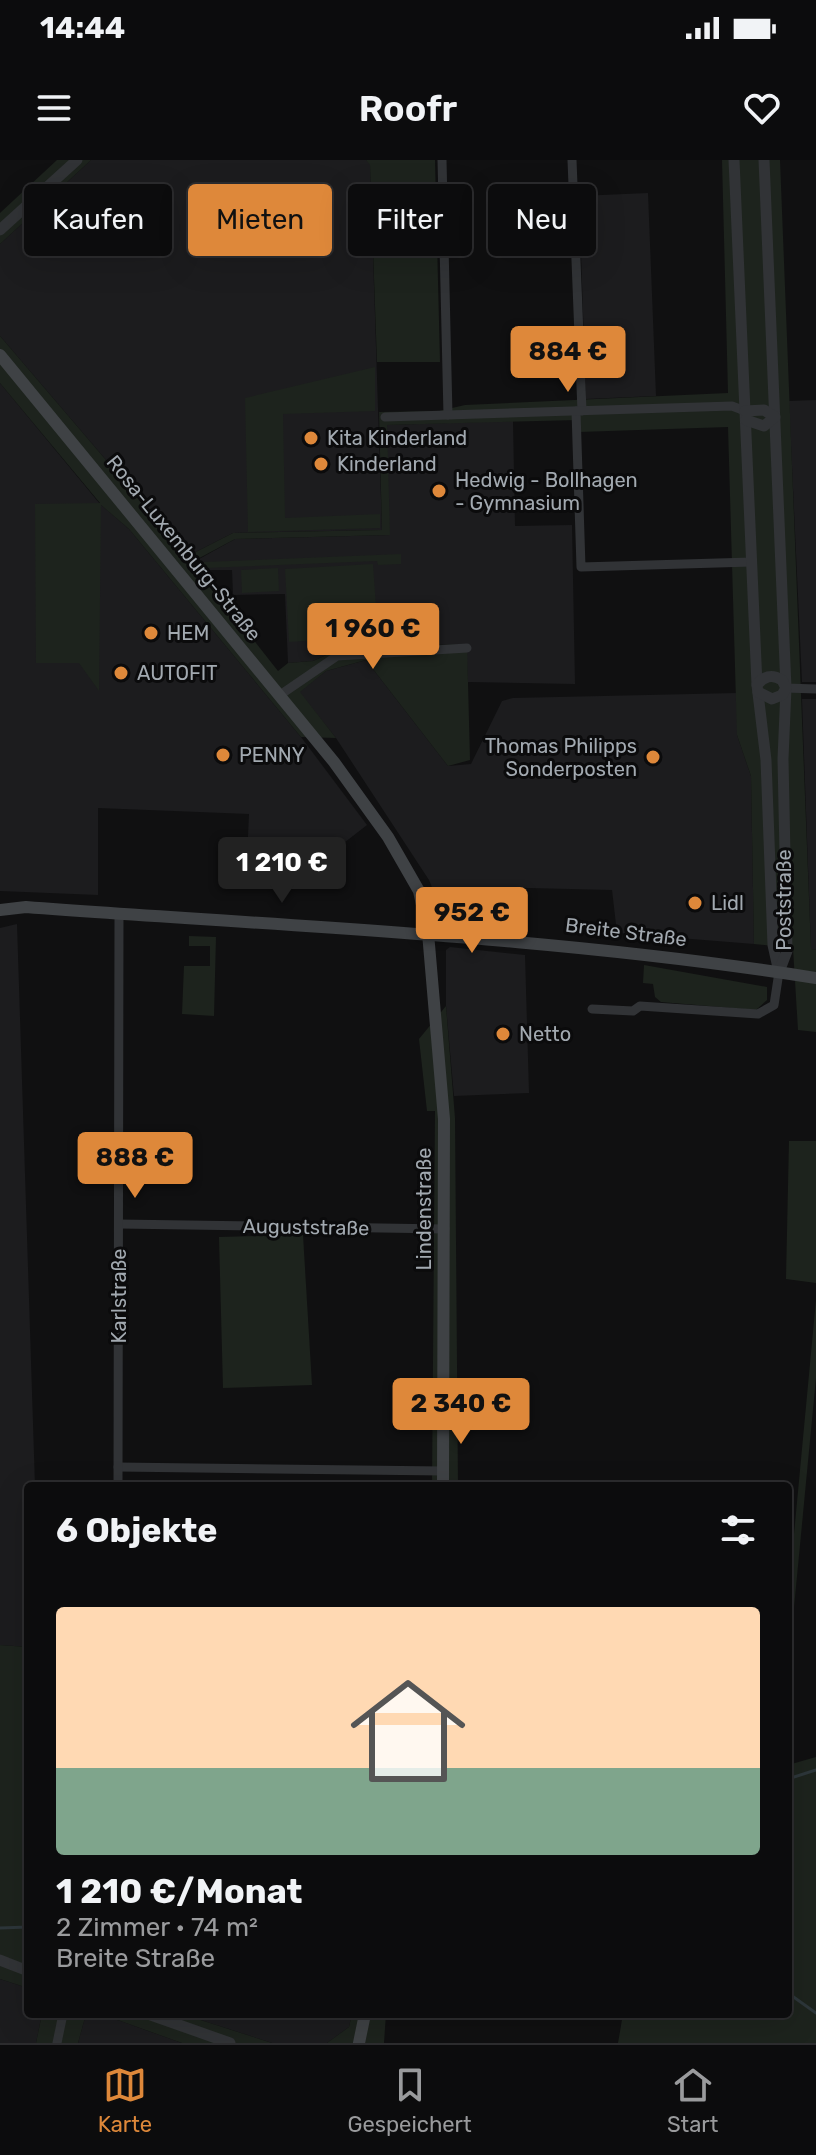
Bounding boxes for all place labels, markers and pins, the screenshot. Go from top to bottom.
pin: 884 € [512,326,624,394]
place label: Kita Kinderland [327,426,467,450]
marker: Kita Kinderland [302,429,320,447]
place label: Kinderland [337,452,437,476]
marker: Kinderland [312,455,330,473]
place label: Hedwig - Bollhagen - Gymnasium [455,468,638,515]
marker: Hedwig - Bollhagen - Gymnasium [430,482,448,500]
pin: 1 960 € [299,603,447,671]
place label: HEM [167,621,209,645]
marker: HEM [142,624,160,642]
place label: AUTOFIT [137,661,218,685]
marker: AUTOFIT [112,664,130,682]
place label: Thomas Philipps Sonderposten [485,734,637,781]
place label: PENNY [239,743,305,767]
marker: PENNY [214,746,232,764]
marker: Thomas Philipps Sonderposten [644,748,662,766]
pin: 1 210 € [208,837,356,905]
pin: 952 € [416,887,528,955]
place label: Lidl [711,891,744,915]
marker: Lidl [686,894,704,912]
place label: Netto [519,1022,571,1046]
marker: Netto [494,1025,512,1043]
pin: 888 € [79,1132,191,1200]
pin: 2 340 € [387,1378,535,1446]

